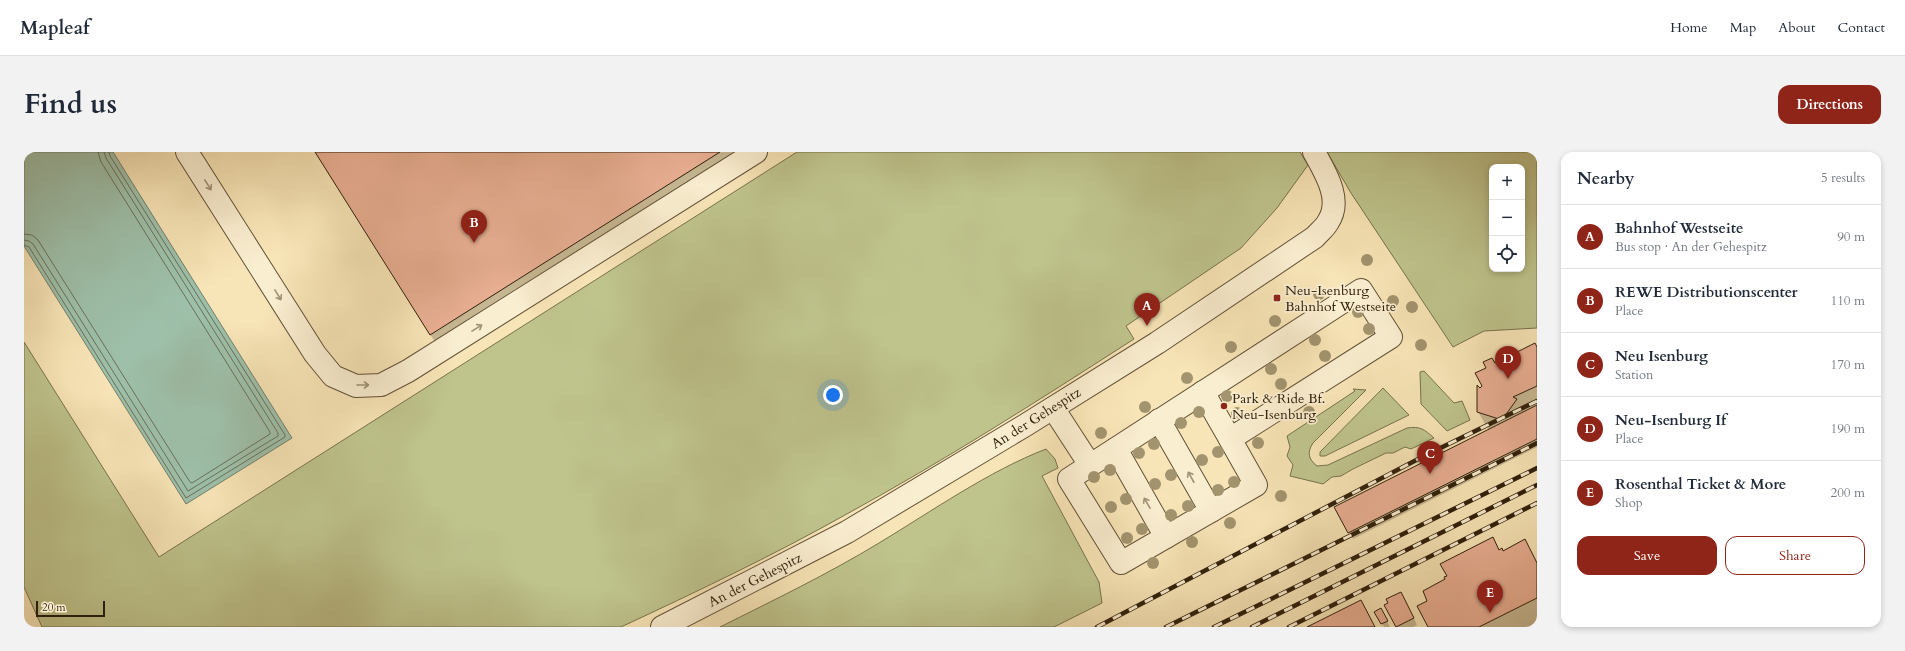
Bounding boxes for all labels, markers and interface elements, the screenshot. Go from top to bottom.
text: Mapleaf [20,15,90,41]
text: Home [1670,18,1708,37]
text: Map [1730,18,1756,37]
text: About [1778,18,1815,37]
text: Contact [1837,18,1885,37]
text: Find us [24,85,117,123]
button: Directions [1778,85,1881,124]
map controls [1489,164,1525,272]
button: + [1489,164,1525,200]
text: Nearby [1577,167,1634,190]
text: 5 results [1821,169,1865,187]
one-way arrow [204,179,212,190]
button: − [1489,200,1525,236]
pin: B [461,210,487,243]
text: Bahnhof Westseite [1615,218,1743,238]
text: A [1585,228,1595,246]
text: 90 m [1837,228,1865,246]
button: locate [1489,236,1525,272]
text: Bus stop · An der Gehespitz [1615,238,1767,256]
place label: Neu-Isenburg Bahnhof Westseite [1285,281,1396,316]
text: REWE Distributionscenter [1615,282,1798,302]
one-way arrow [274,289,282,301]
text: B [1585,292,1595,310]
text: 110 m [1831,292,1865,310]
pin: A [1134,293,1160,326]
marker: Neu-Isenburg Bahnhof Westseite [1272,293,1282,303]
text: Place [1615,302,1643,320]
one-way arrow [471,323,483,331]
pin: D [1495,346,1521,379]
text: Neu Isenburg [1615,346,1708,366]
text: C [1585,356,1595,374]
text: 170 m [1831,356,1865,374]
text: Station [1615,366,1653,384]
one-way arrow [356,381,369,389]
street label: An der Gehespitz [987,382,1085,453]
your location [823,385,843,405]
place label: Park & Ride Bf. Neu-Isenburg [1232,389,1325,424]
marker: Park & Ride Bf. Neu-Isenburg [1219,401,1229,411]
text: Neu-Isenburg If [1615,410,1726,430]
text: D [1584,420,1596,438]
text: 190 m [1831,420,1865,438]
text: Place [1615,430,1643,448]
pin: C [1417,441,1443,474]
one-way arrow [1187,471,1195,483]
text: Rosenthal Ticket & More [1615,474,1786,494]
text: E [1586,484,1594,502]
text: 200 m [1831,484,1865,502]
text: Shop [1615,494,1643,512]
one-way arrow [1143,497,1151,509]
button: Save [1577,536,1717,575]
button: Share [1725,536,1865,575]
street label: An der Gehespitz [705,548,806,612]
pin: E [1477,580,1503,613]
scale bar [36,599,105,618]
text: 20 m [42,600,66,615]

